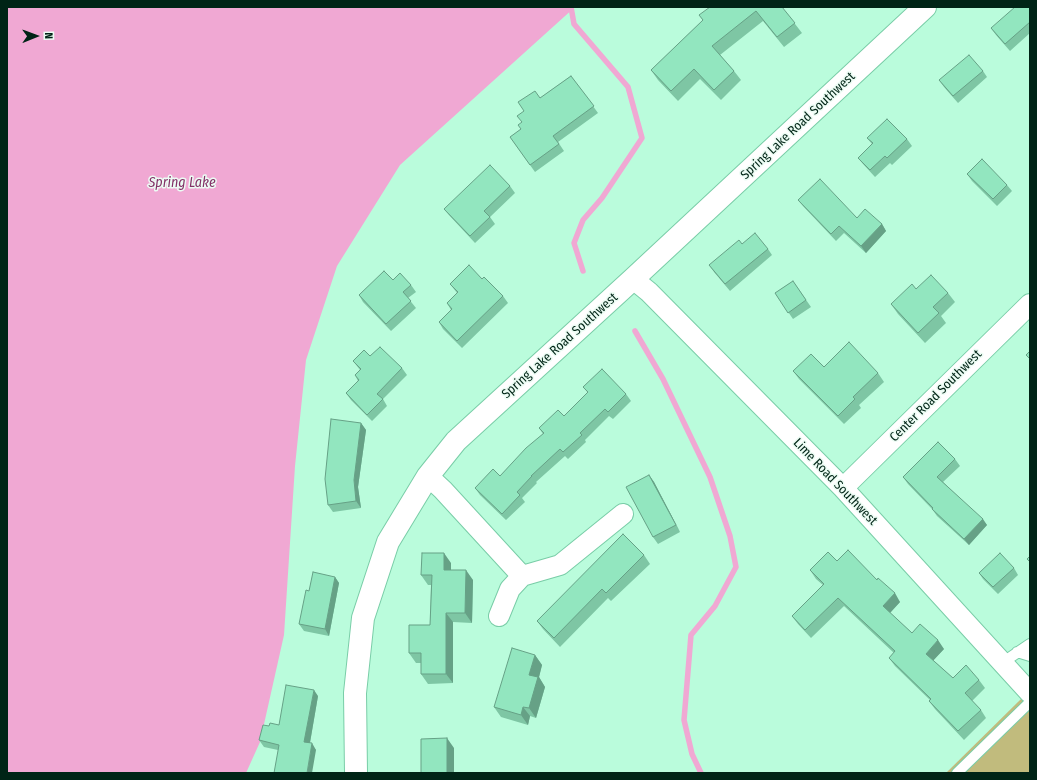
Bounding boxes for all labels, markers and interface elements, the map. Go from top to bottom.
north arrow [16,16,56,56]
text: N [42,32,55,39]
street label: Spring Lake Road Southwest [738,69,858,183]
water label: Spring Lake [148,175,216,191]
street label: Spring Lake Road Southwest [499,290,621,402]
street label: Center Road Southwest [887,347,985,445]
street label: Lime Road Southwest [790,435,880,529]

